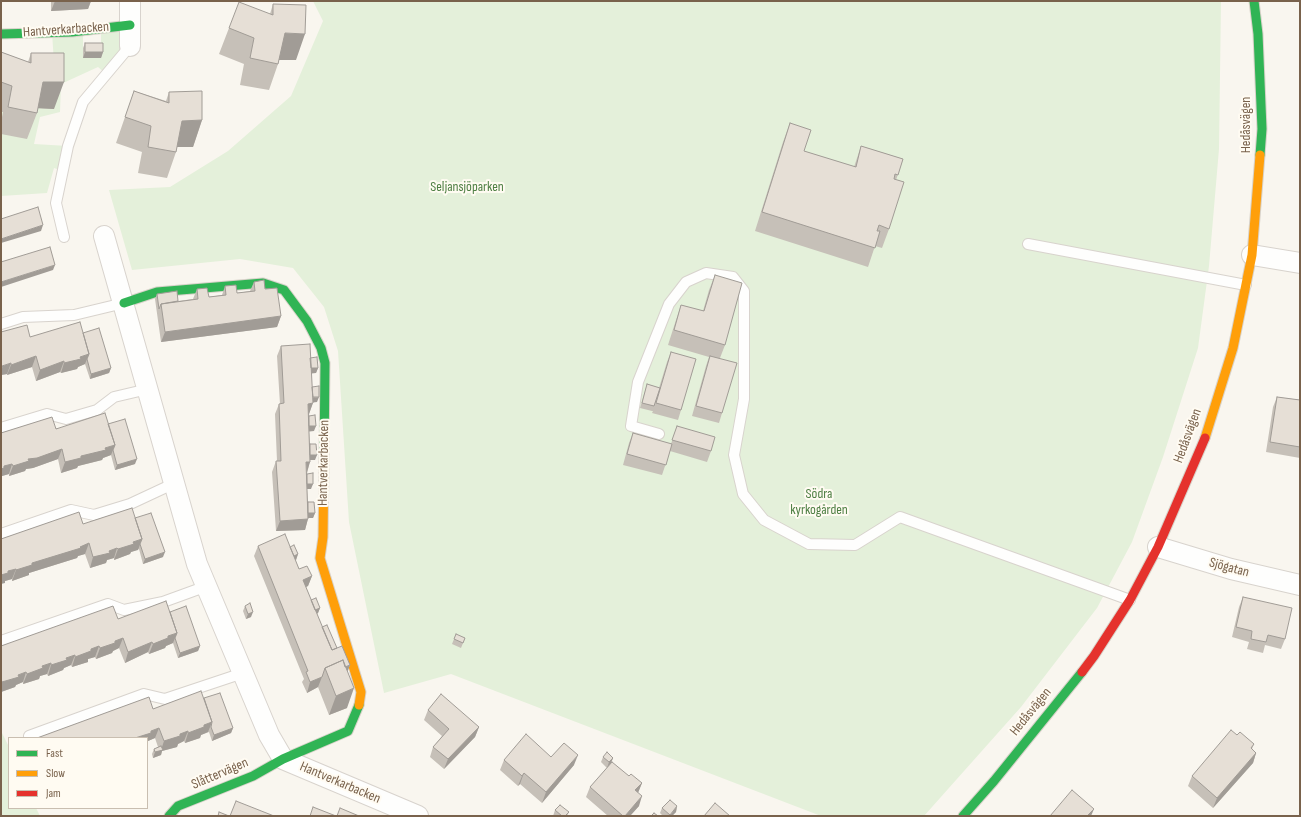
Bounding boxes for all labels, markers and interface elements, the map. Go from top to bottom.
street label: Hantverkarbacken [22,19,110,41]
street label: Hedåsvägen [1238,97,1254,153]
park label: Seljansjöparken [430,179,504,195]
street label: Hedåsvägen [1170,406,1206,466]
street label: Hantverkarbacken [315,420,333,506]
park label: Södra kyrkogården [790,486,848,518]
street label: Sjögatan [1207,555,1251,581]
street label: Hedåsvägen [1007,685,1055,739]
legend [8,737,148,809]
text: Fast [46,746,63,761]
street label: Slåttervägen [189,755,251,793]
street label: Hantverkarbacken [297,758,383,808]
text: Slow [46,766,65,781]
text: Jam [46,786,61,801]

